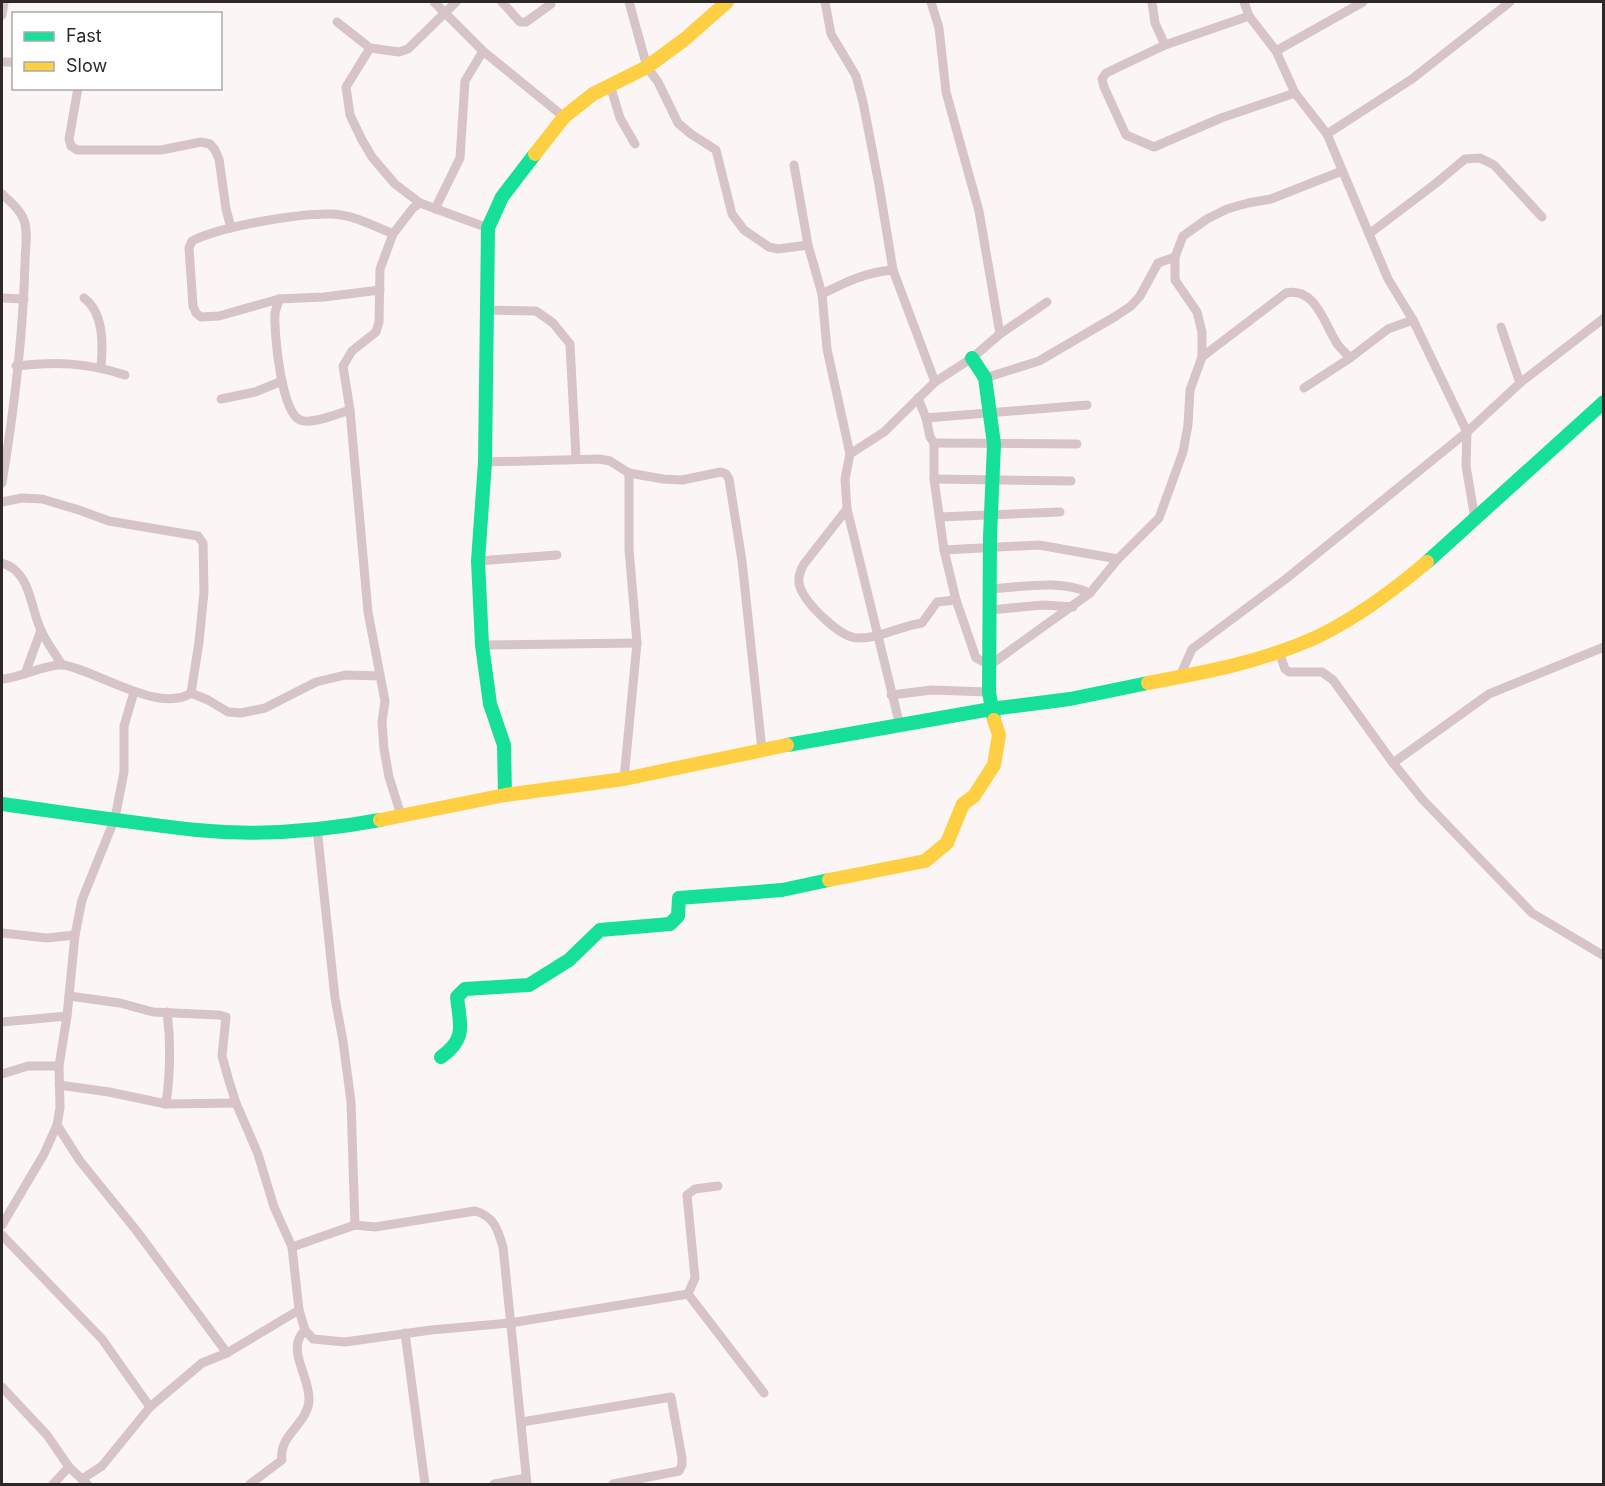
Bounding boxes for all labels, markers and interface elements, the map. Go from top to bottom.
legend [12,12,222,90]
text: Fast [66,25,102,46]
text: Slow [66,55,107,76]

